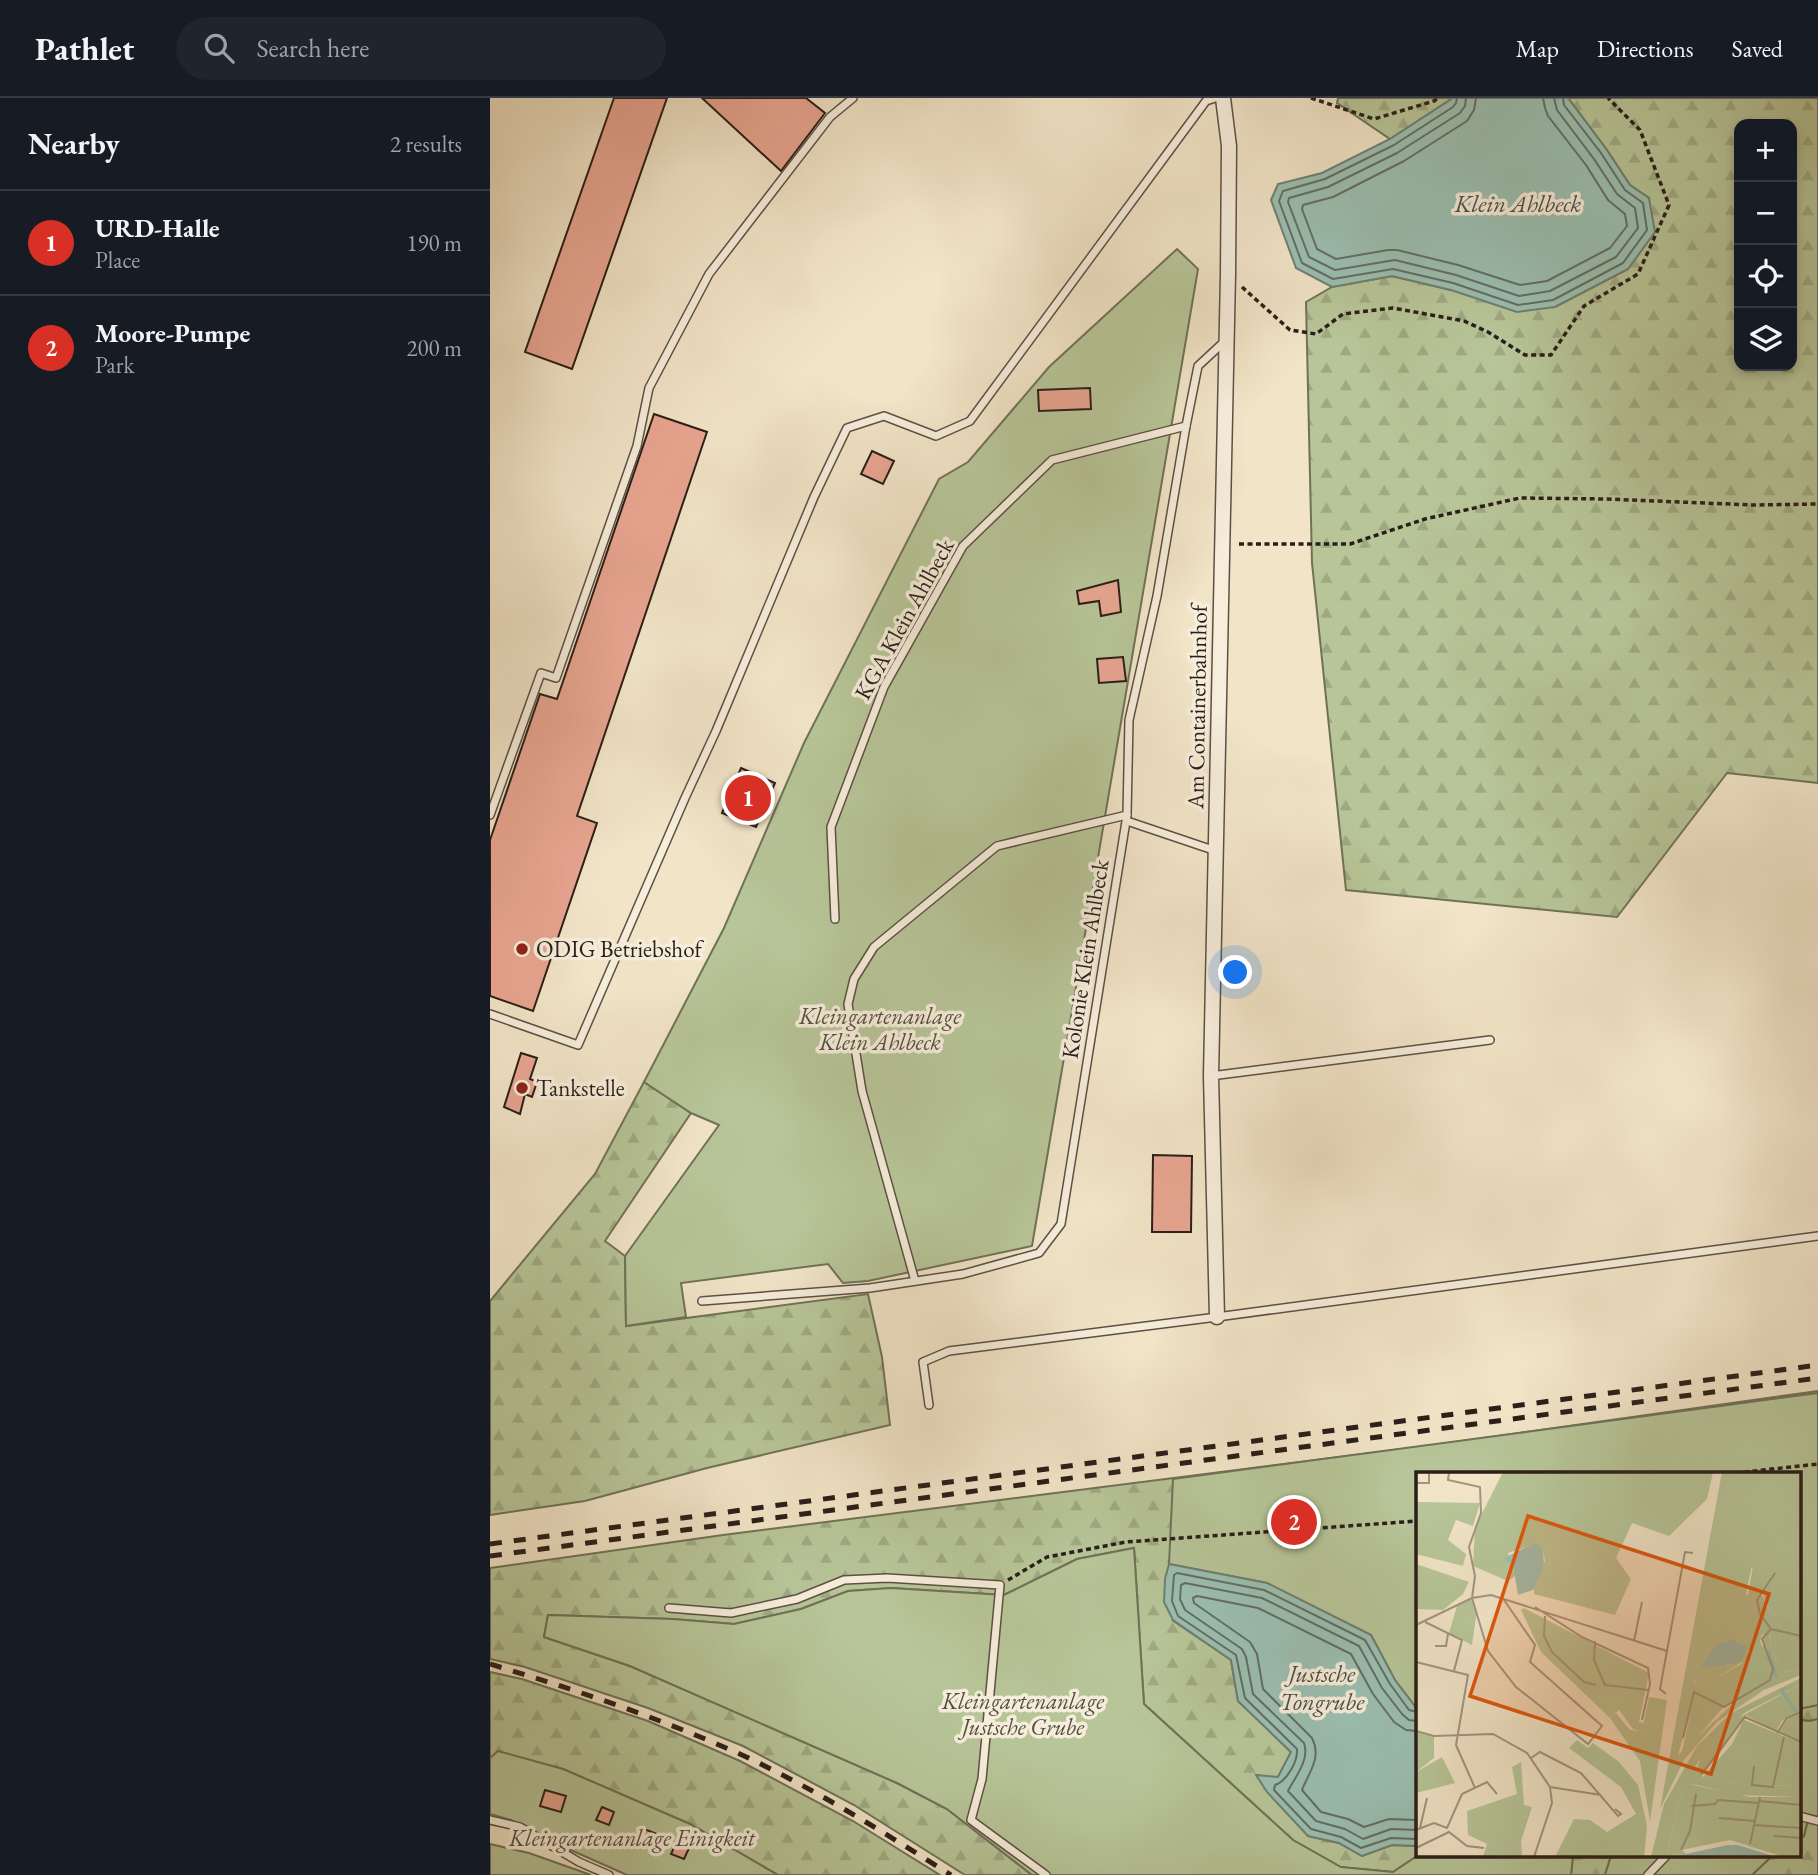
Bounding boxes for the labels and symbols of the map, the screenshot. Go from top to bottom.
water label: Klein Ahlbeck [1454,188,1581,219]
street label: KGA Klein Ahlbeck [847,532,961,705]
street label: Am Containerbahnhof [1180,602,1214,810]
pin: 1 [725,772,771,824]
street label: Kolonie Klein Ahlbeck [1054,856,1116,1061]
place label: ODIG Betriebshof [536,934,705,964]
marker: ODIG Betriebshof [514,941,530,957]
your location [1218,955,1252,989]
park label: Kleingartenanlage Klein Ahlbeck [798,1001,962,1057]
place label: Tankstelle [536,1073,625,1103]
marker: Tankstelle [514,1080,530,1096]
inset map [1416,1472,1800,1857]
pin: 2 [1271,1496,1317,1548]
water label: Justsche Tongrube [1280,1658,1365,1717]
park label: Kleingartenanlage Justsche Grube [941,1686,1105,1742]
park label: Kleingartenanlage Einigkeit [508,1823,756,1853]

